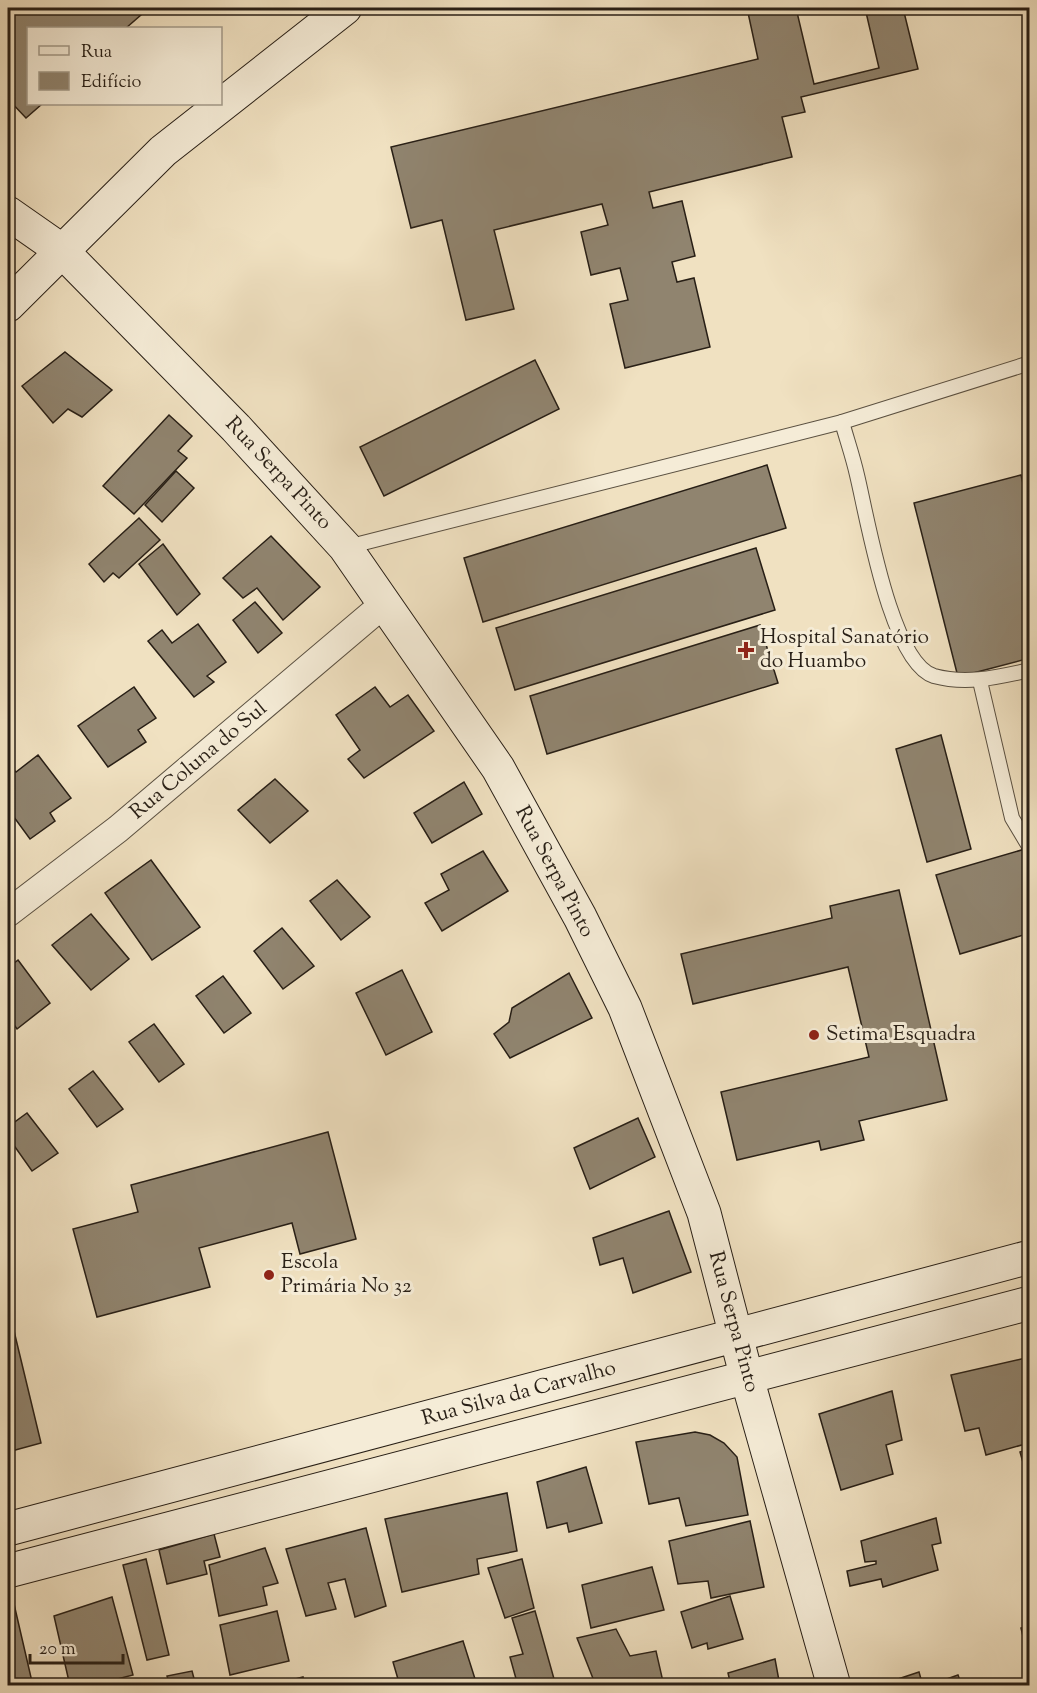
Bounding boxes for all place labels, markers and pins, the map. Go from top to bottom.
place label: Hospital Sanatório do Huambo [760,623,929,677]
marker: Hospital Sanatório do Huambo [737,641,755,659]
place label: Setima Esquadra [826,1020,976,1050]
marker: Setima Esquadra [807,1028,821,1042]
place label: Escola Primária No 32 [281,1248,412,1302]
marker: Escola Primária No 32 [262,1268,276,1282]

